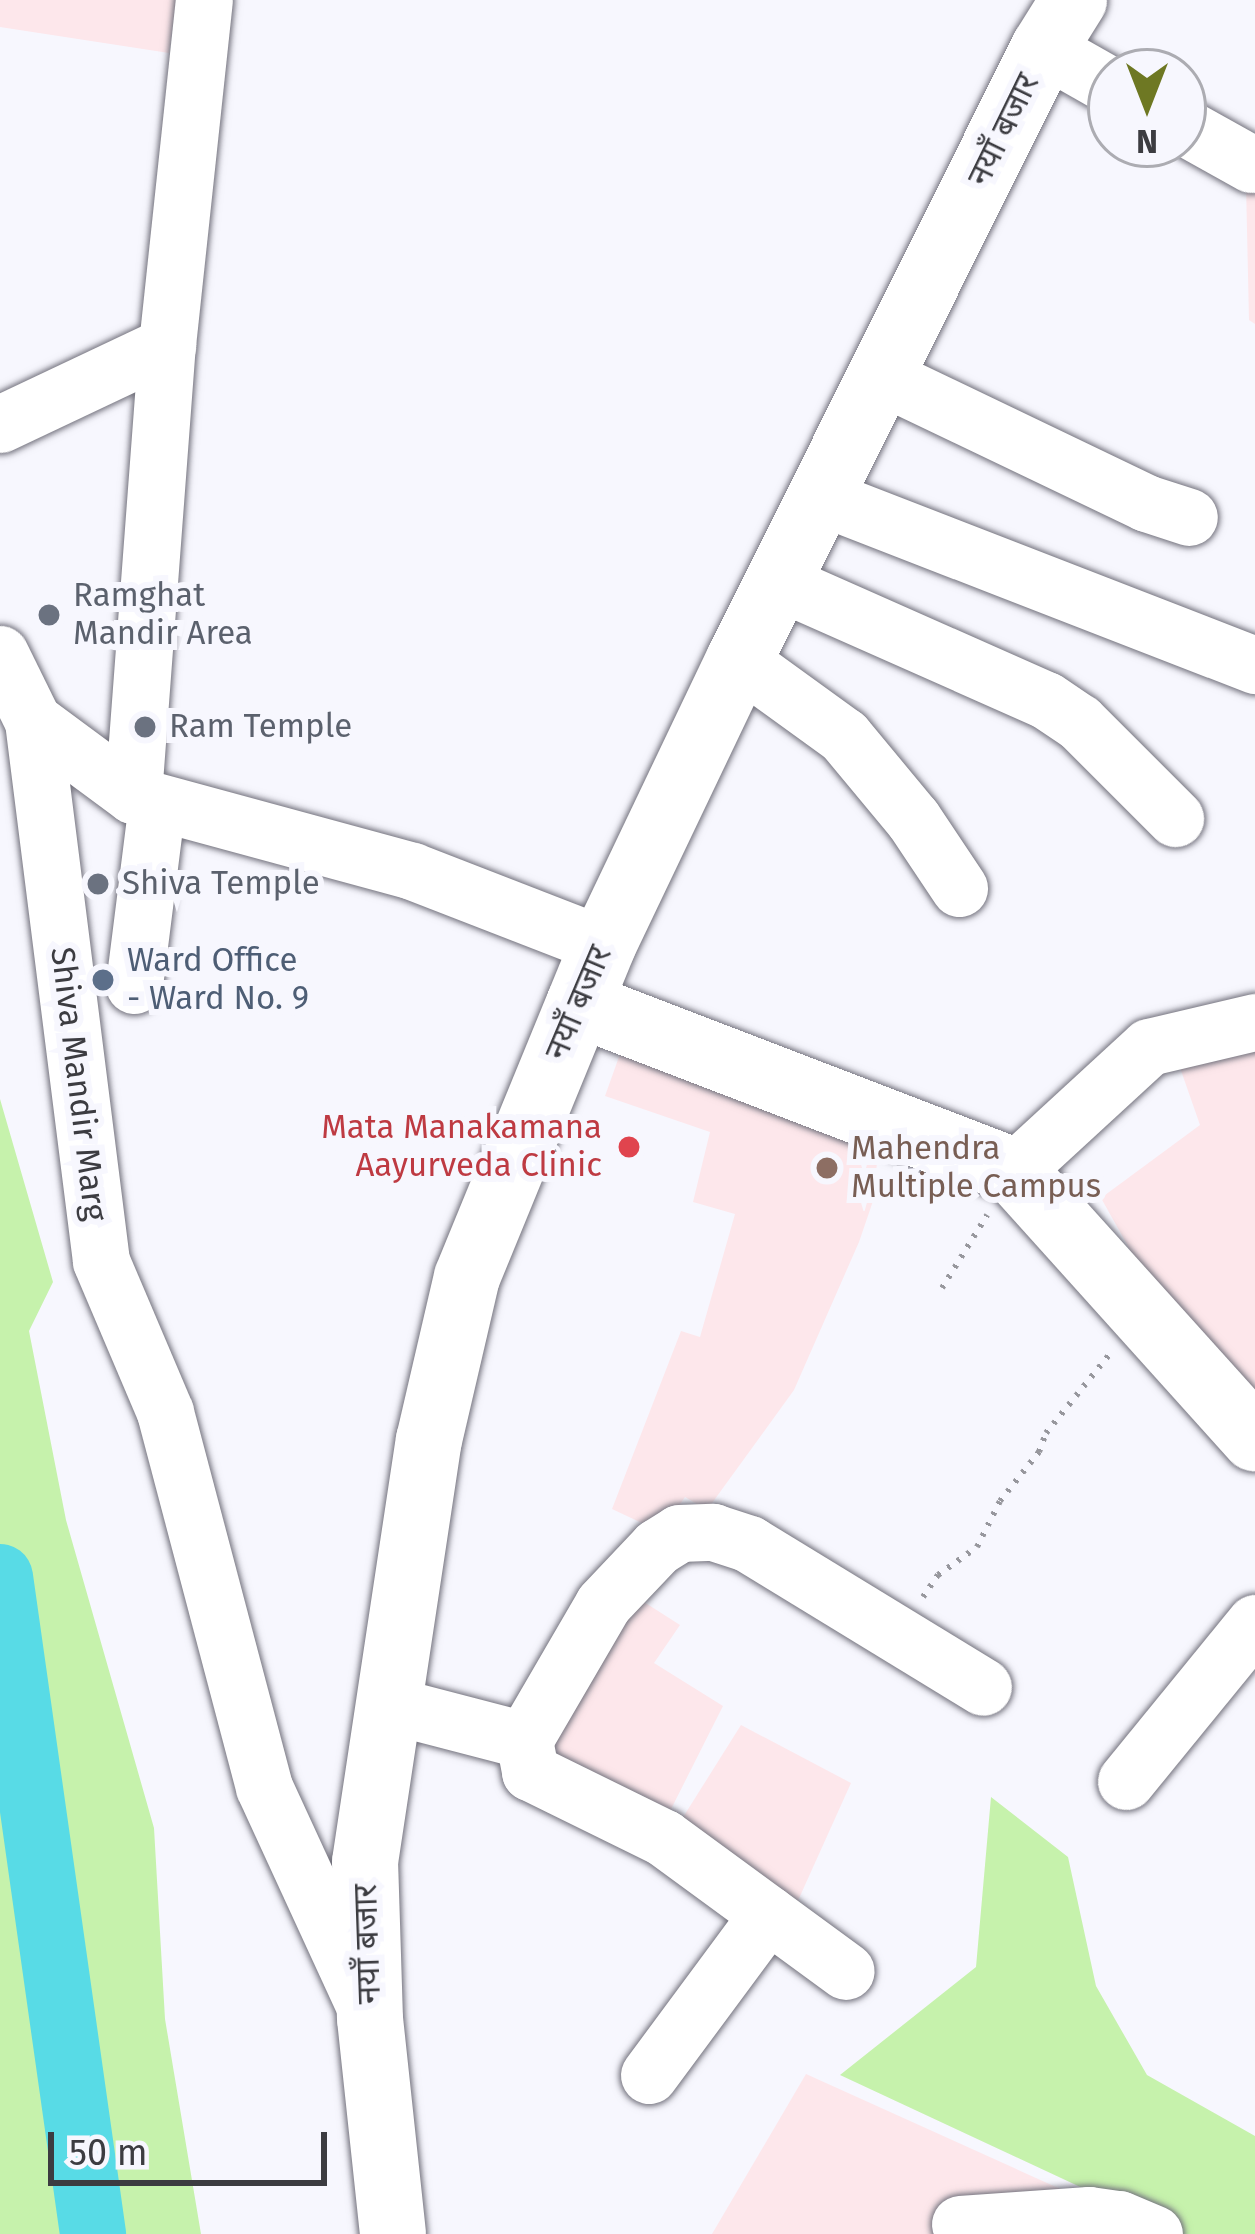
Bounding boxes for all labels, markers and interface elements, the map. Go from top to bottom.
north arrow [1087,48,1207,168]
street label: नयाँ बजार [960,67,1048,193]
text: N [1136,121,1158,161]
place label: Ramghat Mandir Area [73,576,253,654]
marker: Ramghat Mandir Area [36,602,62,628]
place label: Ram Temple [169,707,352,747]
marker: Ram Temple [132,714,158,740]
place label: Shiva Temple [122,864,320,904]
marker: Shiva Temple [85,871,111,897]
street label: नयाँ बजार [537,940,621,1066]
place label: Ward Office - Ward No. 9 [127,941,309,1019]
street label: Shiva Mandir Marg [42,945,114,1223]
marker: Ward Office - Ward No. 9 [90,967,116,993]
place label: Mata Manakamana Aayurveda Clinic [321,1108,602,1186]
place label: Mahendra Multiple Campus [851,1129,1101,1207]
marker: Mata Manakamana Aayurveda Clinic [613,1131,645,1163]
marker: Mahendra Multiple Campus [814,1155,840,1181]
street label: नयाँ बजार [346,1883,390,2005]
scale bar [54,2108,333,2182]
text: 50 m [69,2131,148,2175]

